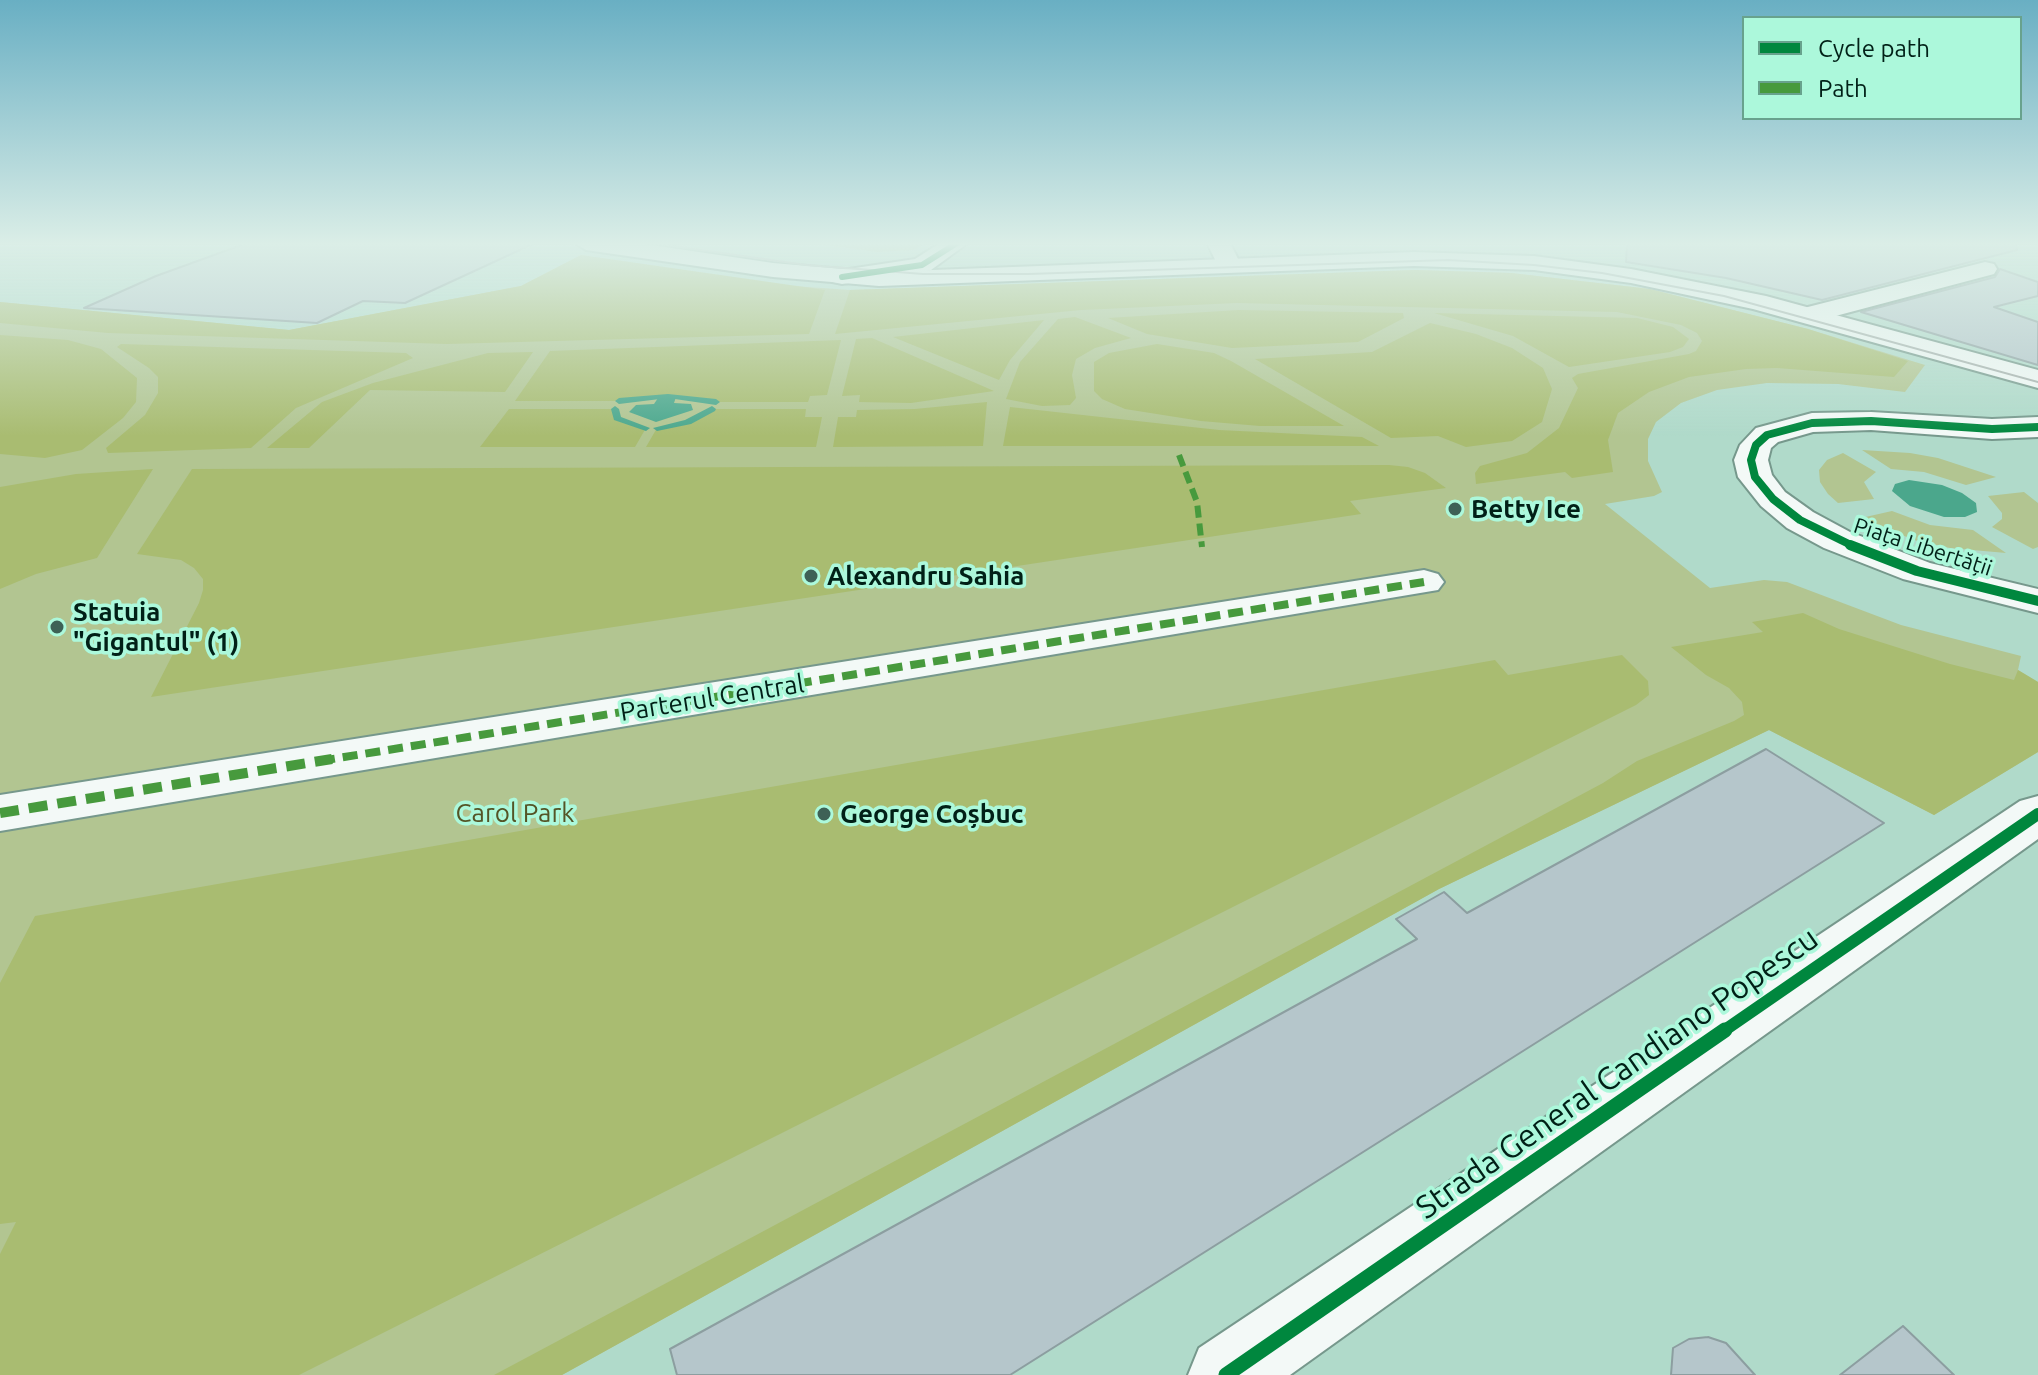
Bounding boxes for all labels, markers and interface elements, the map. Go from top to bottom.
legend [1742,16,2022,120]
text: Cycle path [1818,35,1930,62]
text: Path [1818,75,1868,102]
place label: Betty Ice [1471,493,1581,525]
marker: Betty Ice [1446,500,1464,518]
street label: Piața Libertății [1850,512,1996,582]
place label: Alexandru Sahia [827,560,1024,592]
marker: Alexandru Sahia [802,567,820,585]
place label: Statuia "Gigantul" (1) [73,596,239,658]
marker: Statuia "Gigantul" (1) [48,618,66,636]
street label: Parterul Central [618,668,806,728]
park label: Carol Park [456,797,574,829]
place label: George Coșbuc [840,798,1023,830]
marker: George Coșbuc [815,805,833,823]
street label: Strada General Candiano Popescu [1409,919,1825,1227]

